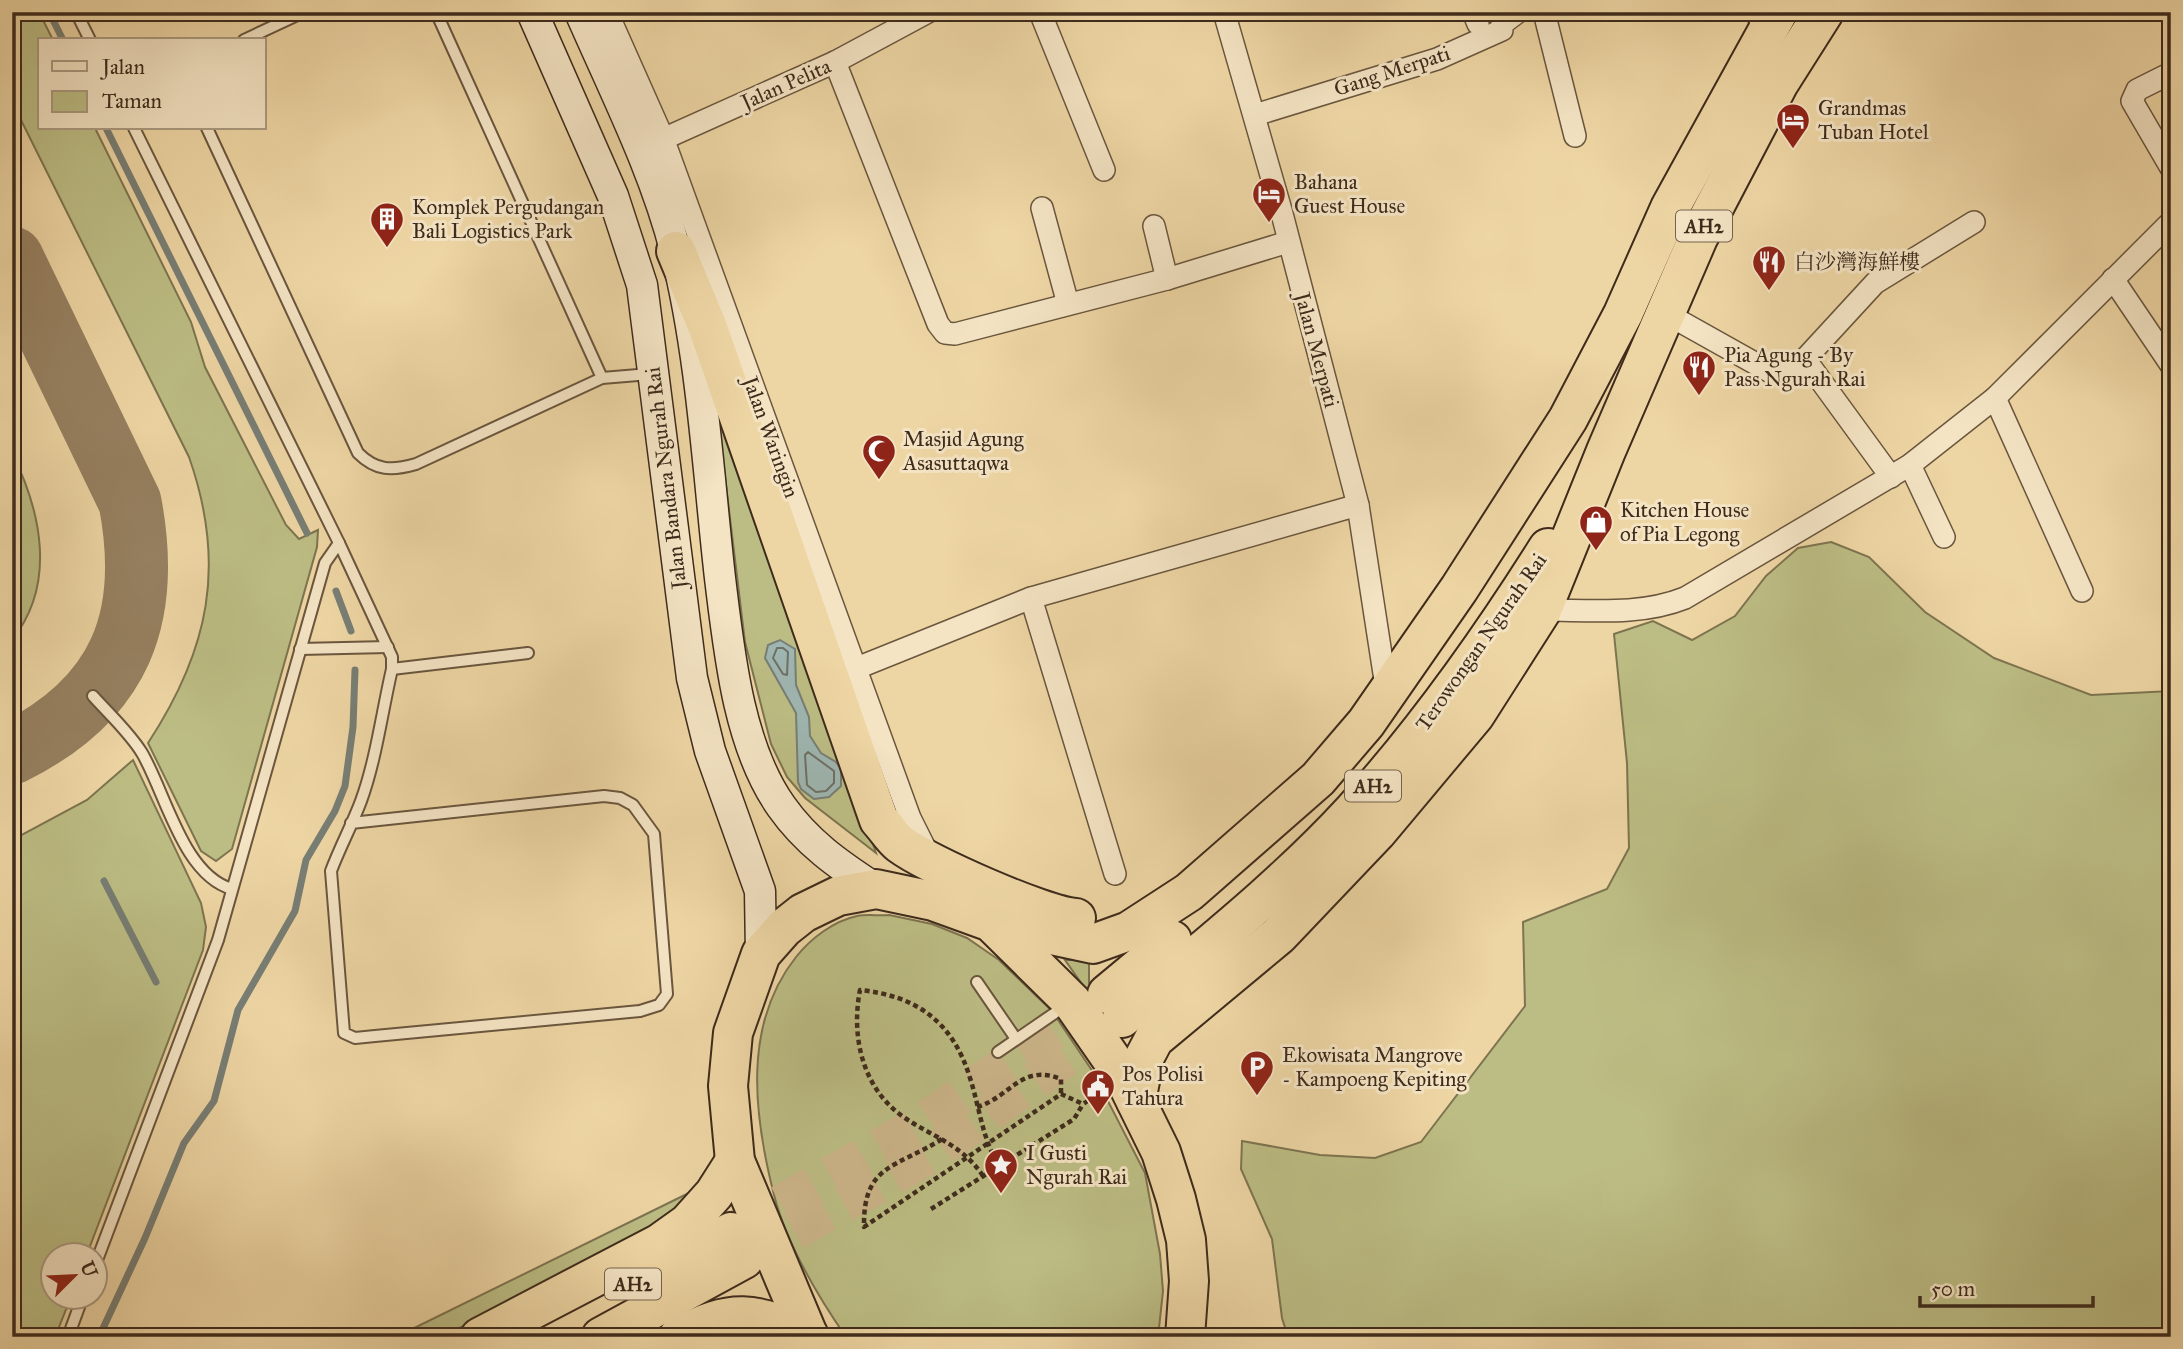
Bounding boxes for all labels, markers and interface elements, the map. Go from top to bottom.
legend [38,38,266,130]
street label: Gang Merpati [1331,40,1454,102]
street label: Jalan Pelita [735,53,835,116]
text: Jalan [100,54,145,80]
text: Taman [102,88,162,114]
place label: Grandmas Tuban Hotel [1818,95,1929,145]
hotel icon: Grandmas Tuban Hotel [1774,101,1812,150]
place label: Bahana Guest House [1294,169,1405,219]
hotel icon: Bahana Guest House [1250,175,1288,224]
place label: Komplek Pergudangan Bali Logistics Park [412,194,604,244]
building icon: Komplek Pergudangan Bali Logistics Park [368,200,406,249]
road number: AH2 [1676,210,1732,242]
restaurant icon: 白沙灣海鮮樓 [1750,243,1788,292]
place label: 白沙灣海鮮樓 [1794,249,1920,275]
street label: Jalan Merpati [1289,288,1345,411]
place label: Pia Agung - By Pass Ngurah Rai [1724,342,1866,392]
restaurant icon: Pia Agung - By Pass Ngurah Rai [1680,348,1718,397]
street label: Jalan Bandara Ngurah Rai [639,365,693,592]
street label: Jalan Waringin [736,371,805,501]
place label: Masjid Agung Asasuttaqwa [902,426,1024,476]
mosque icon: Masjid Agung Asasuttaqwa [860,432,898,481]
place label: Kitchen House of Pia Legong [1620,497,1750,547]
shop icon: Kitchen House of Pia Legong [1577,503,1615,552]
street label: Terowongan Ngurah Rai [1410,548,1552,736]
road number: AH2 [1345,771,1401,802]
place label: Ekowisata Mangrove - Kampoeng Kepiting [1282,1042,1466,1092]
parking icon: Ekowisata Mangrove - Kampoeng Kepiting [1238,1048,1276,1097]
place label: Pos Polisi Tahura [1122,1061,1204,1111]
public building icon: Pos Polisi Tahura [1079,1067,1117,1116]
place label: I Gusti Ngurah Rai [1026,1140,1127,1190]
place icon: I Gusti Ngurah Rai [982,1146,1020,1195]
north arrow [38,1240,108,1310]
text: U [76,1258,103,1282]
scale bar [1920,1265,2094,1309]
road number: AH2 [605,1268,661,1300]
text: 50 m [1931,1276,1976,1302]

